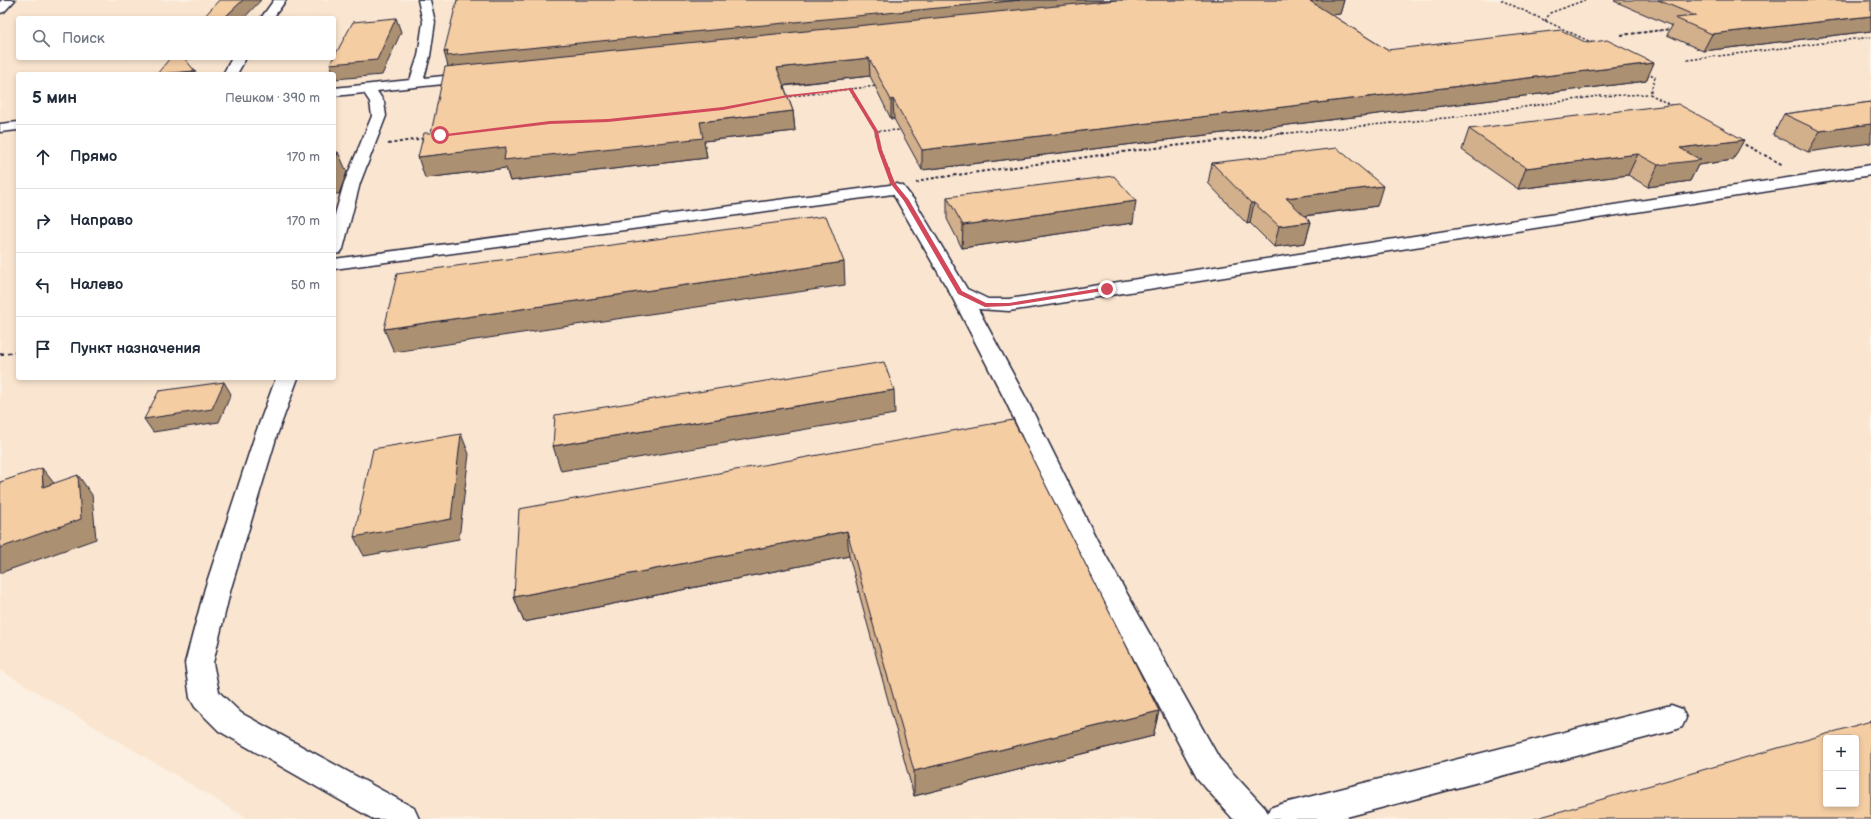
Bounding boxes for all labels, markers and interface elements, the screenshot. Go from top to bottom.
search box [16,16,336,60]
icon: search [30,27,52,49]
text: Поиск [62,29,105,48]
text: 5 мин [32,88,77,108]
text: Пешком · 390 m [225,90,320,106]
route start [431,126,449,144]
icon: ahead [32,146,54,168]
text: Прямо [70,147,117,166]
text: 170 m [287,149,320,165]
icon: right [32,210,54,232]
text: Направо [70,211,133,230]
text: 170 m [287,213,320,229]
icon: left [32,274,54,296]
text: Налево [70,275,123,294]
text: 50 m [291,277,320,293]
route end [1098,280,1116,298]
icon: arrive [32,338,54,360]
text: Пункт назначения [70,339,201,358]
map controls [1823,735,1859,807]
button: + [1823,735,1859,771]
button: − [1823,771,1859,807]

